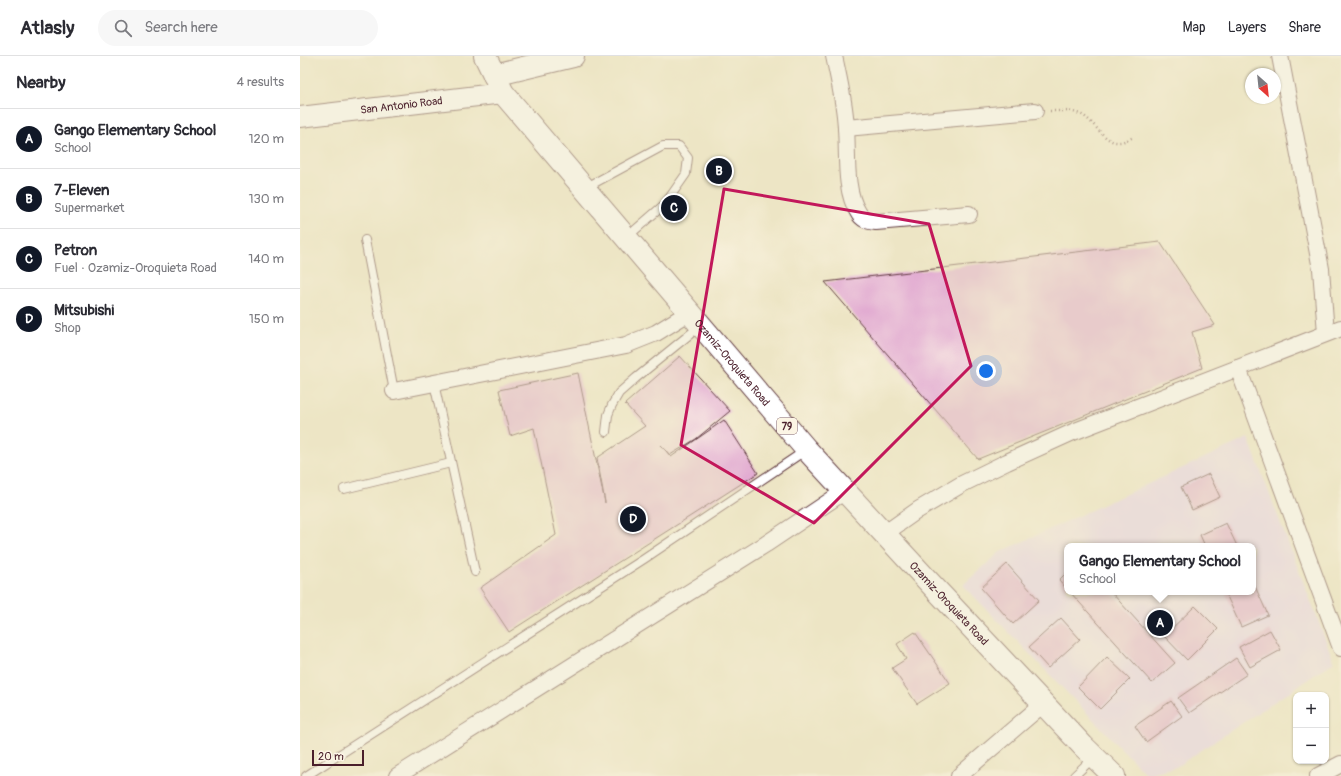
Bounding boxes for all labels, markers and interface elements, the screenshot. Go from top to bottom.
search box [98,10,378,46]
text: Atlasly [20,16,74,40]
icon: search [112,17,134,39]
text: Search here [144,18,218,37]
text: Map [1183,19,1206,36]
text: Layers [1228,19,1266,36]
text: Share [1288,19,1321,36]
north arrow [1245,68,1281,104]
text: Nearby [16,72,65,93]
text: 4 results [237,74,284,90]
street label: San Antonio Road [360,94,443,117]
text: Gango Elementary School [54,121,216,140]
text: A [25,131,33,147]
text: 120 m [248,131,284,147]
text: School [54,140,91,156]
pin: B [706,156,732,186]
text: 7-Eleven [54,181,109,200]
text: B [25,191,33,207]
text: 130 m [248,191,284,207]
pin: C [661,193,687,223]
text: Supermarket [54,200,125,216]
text: Petron [54,241,97,260]
text: C [25,251,33,267]
text: 140 m [248,251,284,267]
text: Fuel · Ozamiz-Oroquieta Road [54,260,217,276]
text: Mitsubishi [54,301,114,320]
text: D [25,311,33,327]
text: 150 m [249,311,284,327]
street label: Ozamiz-Oroquieta Road [692,317,772,409]
text: Shop [54,320,81,336]
your location [976,361,996,381]
road number: 79 [777,418,797,434]
pin: D [620,504,646,534]
popup [1064,543,1256,595]
text: Gango Elementary School [1079,552,1241,571]
street label: Ozamiz-Oroquieta Road [907,559,991,648]
text: School [1079,571,1116,587]
pin: A [1147,608,1173,638]
map controls [1293,692,1329,764]
button: + [1293,692,1329,728]
button: − [1293,728,1329,764]
scale bar [312,748,364,767]
text: 20 m [318,750,344,763]

